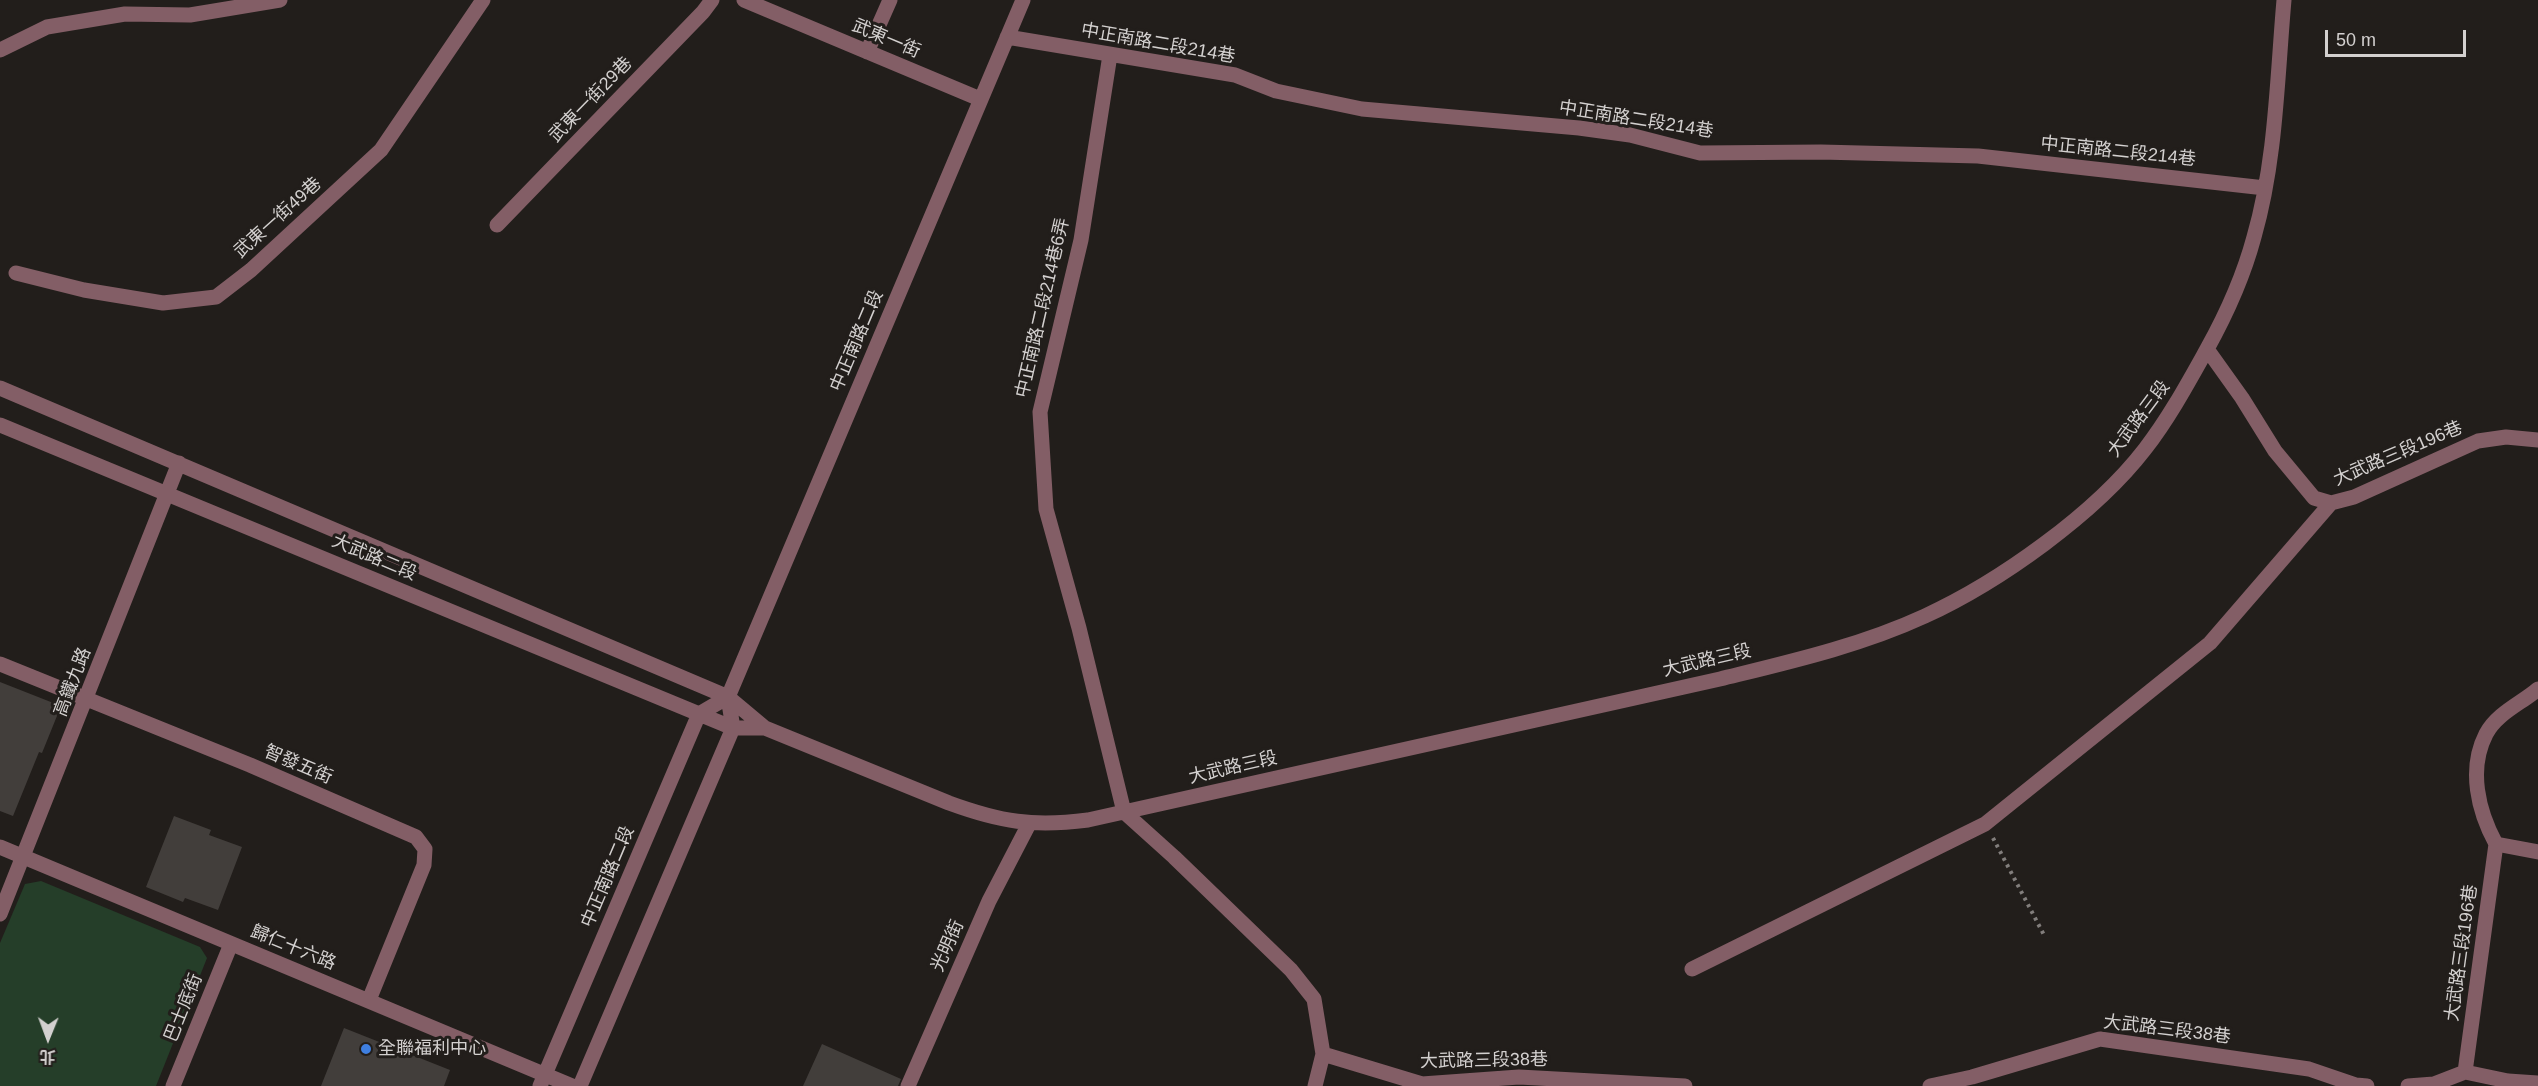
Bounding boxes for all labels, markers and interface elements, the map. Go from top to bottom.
street label: 武東一街 [849,15,923,63]
scale bar [2328,18,2469,56]
street label: 中正南路二段214巷 [1079,20,1237,68]
text: 50 m [2336,30,2376,50]
street label: 武東一街29巷 [545,53,637,147]
street label: 中正南路二段214巷 [1557,97,1715,143]
street label: 中正南路二段214巷 [2039,133,2197,171]
street label: 武東一街49巷 [230,173,326,263]
street label: 中正南路二段214巷6弄 [1012,216,1074,400]
street label: 中正南路二段 [826,287,888,395]
street label: 大武路三段 [2103,377,2175,461]
street label: 大武路三段196巷 [2330,417,2466,491]
street label: 大武路二段 [328,530,420,586]
street label: 大武路三段 [1661,640,1753,682]
street label: 高鐵九路 [50,645,96,719]
street label: 智發五街 [261,741,335,789]
street label: 大武路三段 [1187,747,1279,789]
street label: 中正南路二段 [577,823,639,931]
street label: 大武路三段196巷 [2442,883,2482,1023]
street label: 光明街 [927,917,969,975]
street label: 歸仁十六路 [247,921,339,975]
street label: 巴士底街 [161,971,207,1045]
north arrow [18,1008,78,1068]
street label: 大武路三段38巷 [2102,1011,2232,1049]
place label: 全聯福利中心 [378,1038,486,1060]
marker: 全聯福利中心 [359,1042,373,1056]
text: 北 [40,1048,56,1065]
street label: 大武路三段38巷 [1420,1049,1548,1073]

